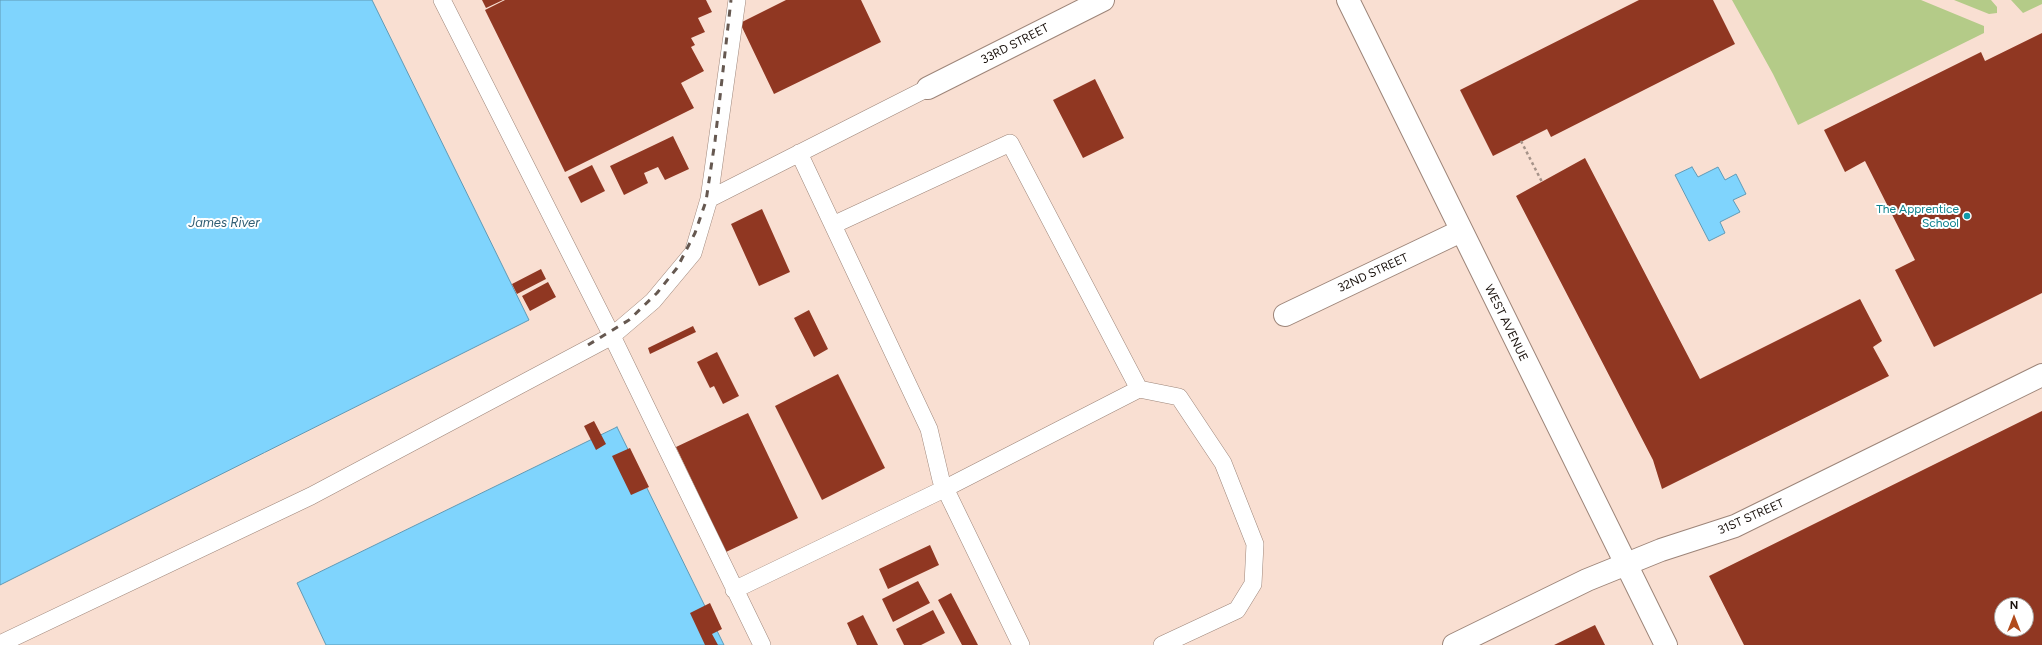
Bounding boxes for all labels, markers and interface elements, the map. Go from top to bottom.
street label: 33RD STREET [979,21,1051,67]
place label: The Apprentice School [1876,202,1959,230]
marker: The Apprentice School [1962,211,1972,221]
water label: James River [188,215,260,231]
street label: 32ND STREET [1335,250,1411,296]
street label: WEST AVENUE [1481,282,1531,364]
street label: 31ST STREET [1716,496,1786,538]
north arrow [1994,597,2034,637]
text: N [2010,599,2018,612]

